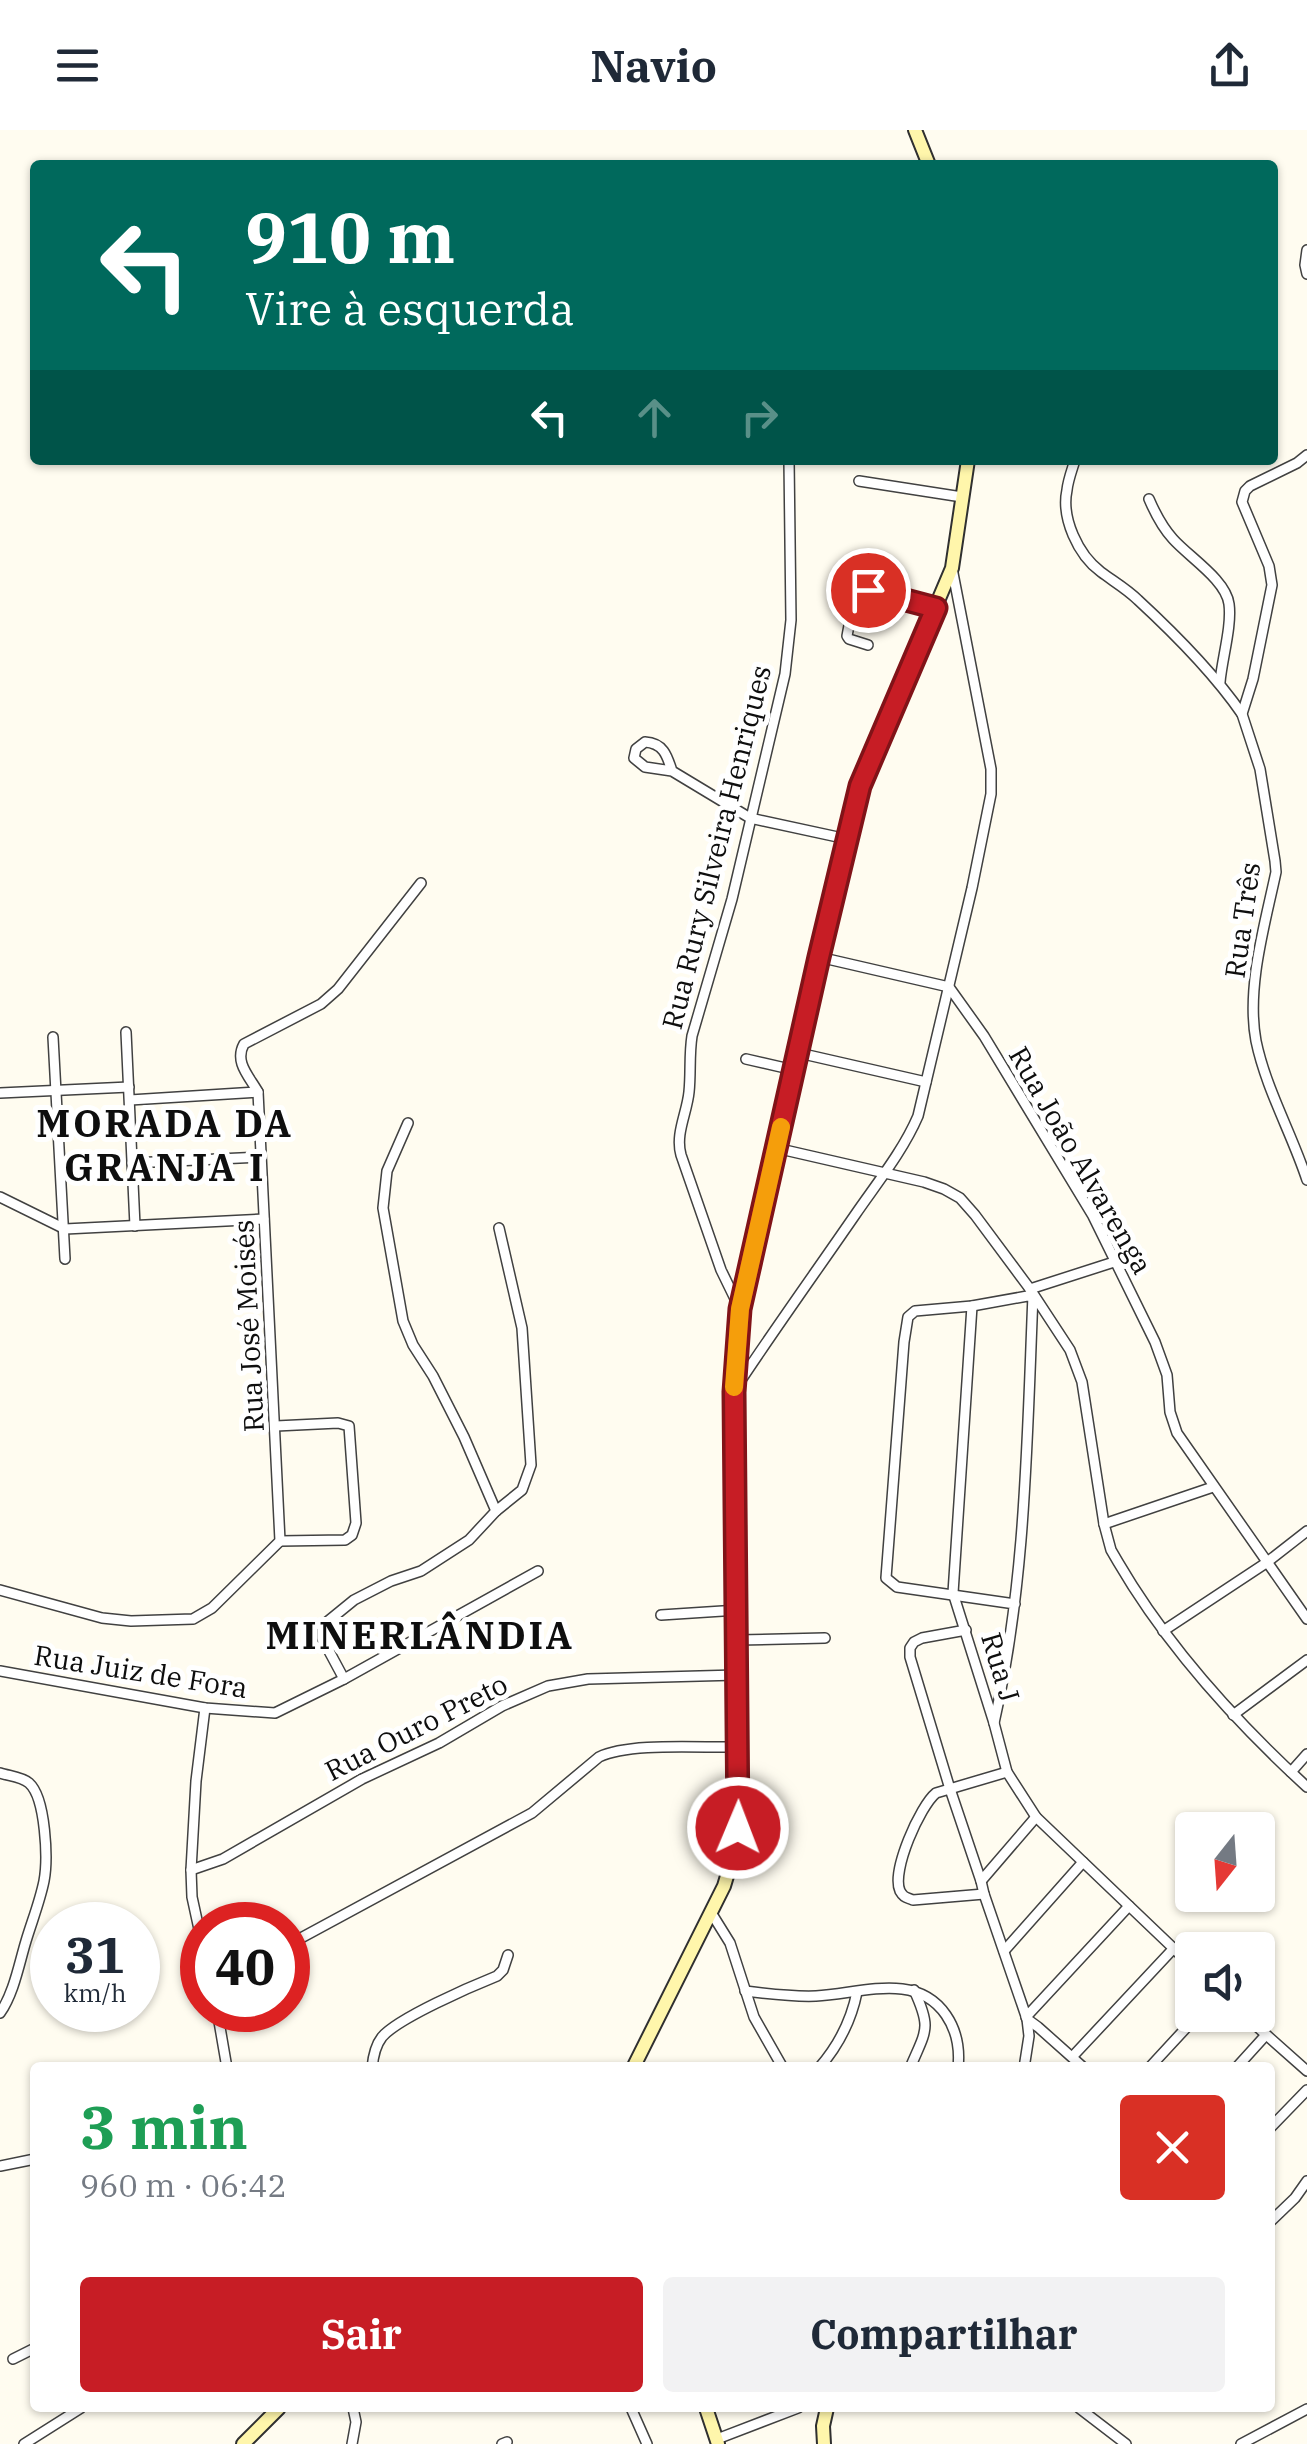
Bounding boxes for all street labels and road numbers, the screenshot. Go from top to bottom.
street label: Rua Rury Silveira Henriques [653,661,779,1033]
street label: Rua Três [1216,860,1268,980]
street label: Rua João Alvarenga [1001,1040,1161,1280]
street label: Rua José Moisés [224,1219,272,1433]
street label: Rua J [973,1628,1029,1706]
street label: Rua Juiz de Fora [32,1636,250,1706]
street label: Rua Ouro Preto [318,1665,514,1789]

